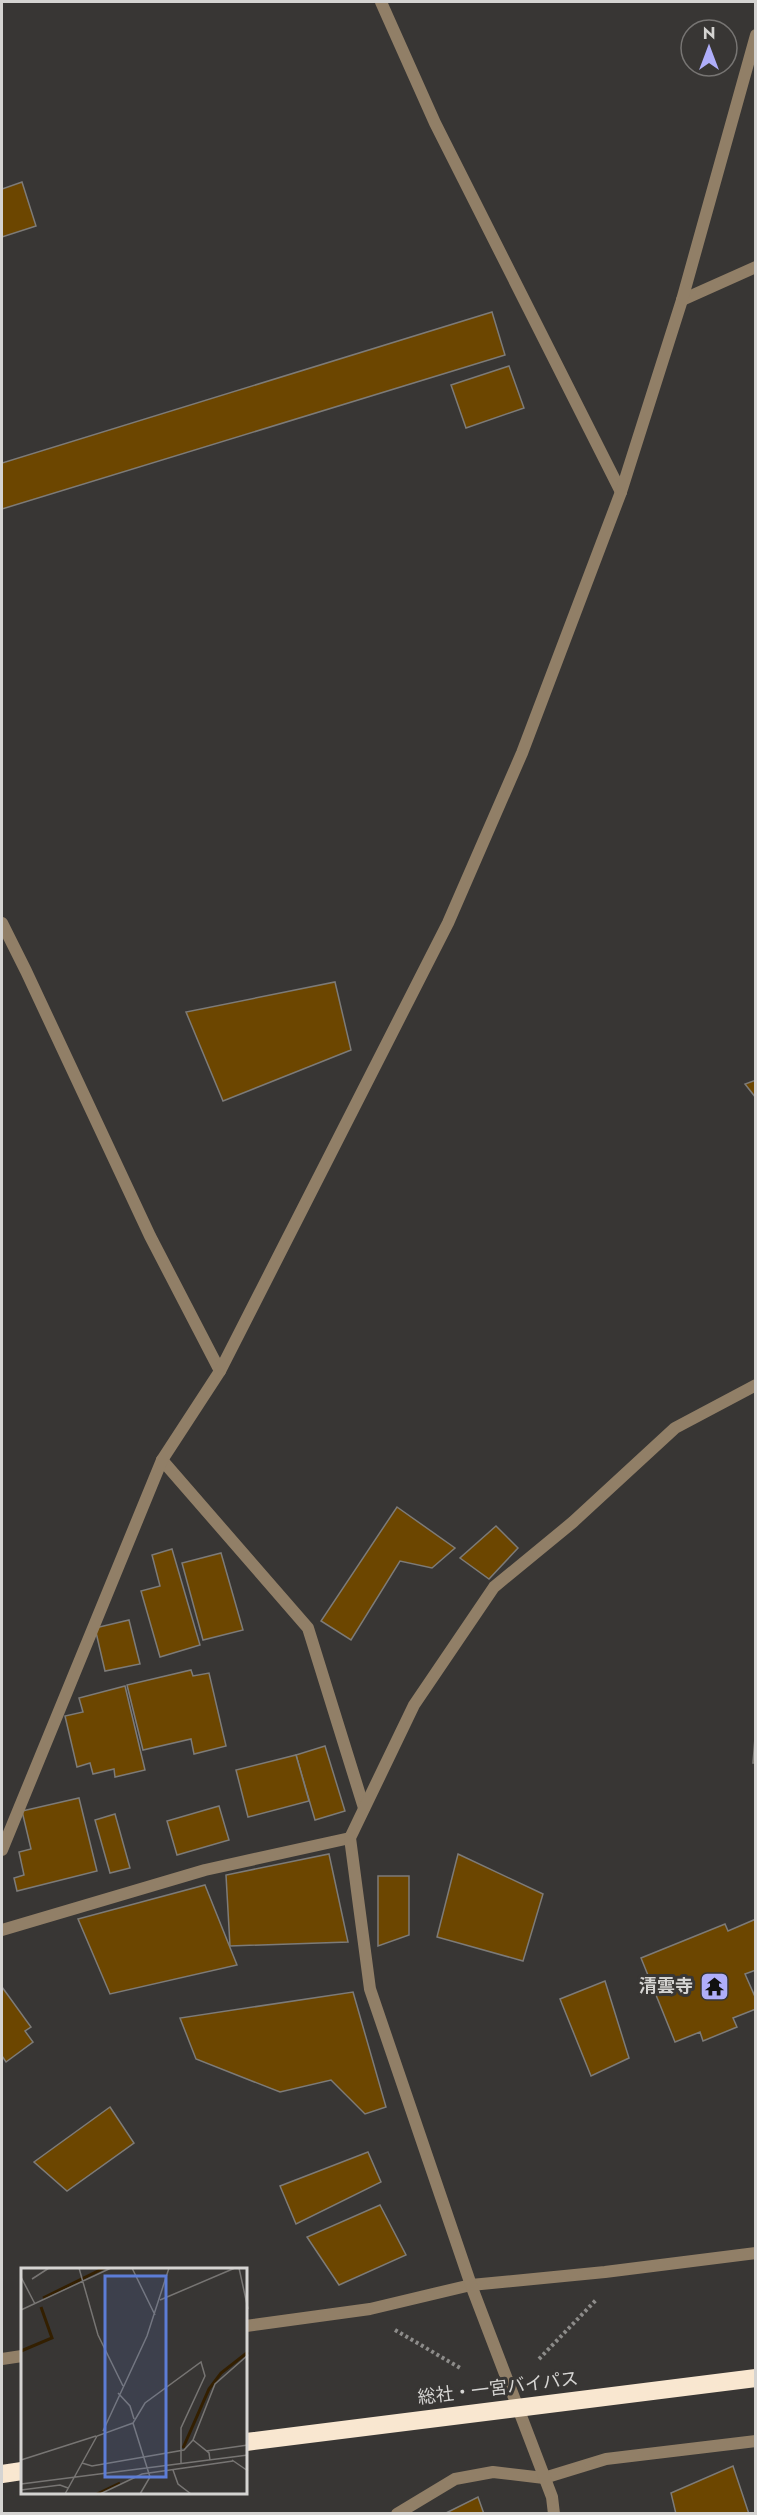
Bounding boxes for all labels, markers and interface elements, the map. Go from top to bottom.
north arrow [679,18,739,78]
text: N [703,22,715,45]
temple icon: 清雲寺 [698,1970,730,2002]
place label: 清雲寺 [639,1973,693,1999]
inset map [21,2268,248,2494]
street label: 総社・一宮バイパス [416,2365,580,2411]

